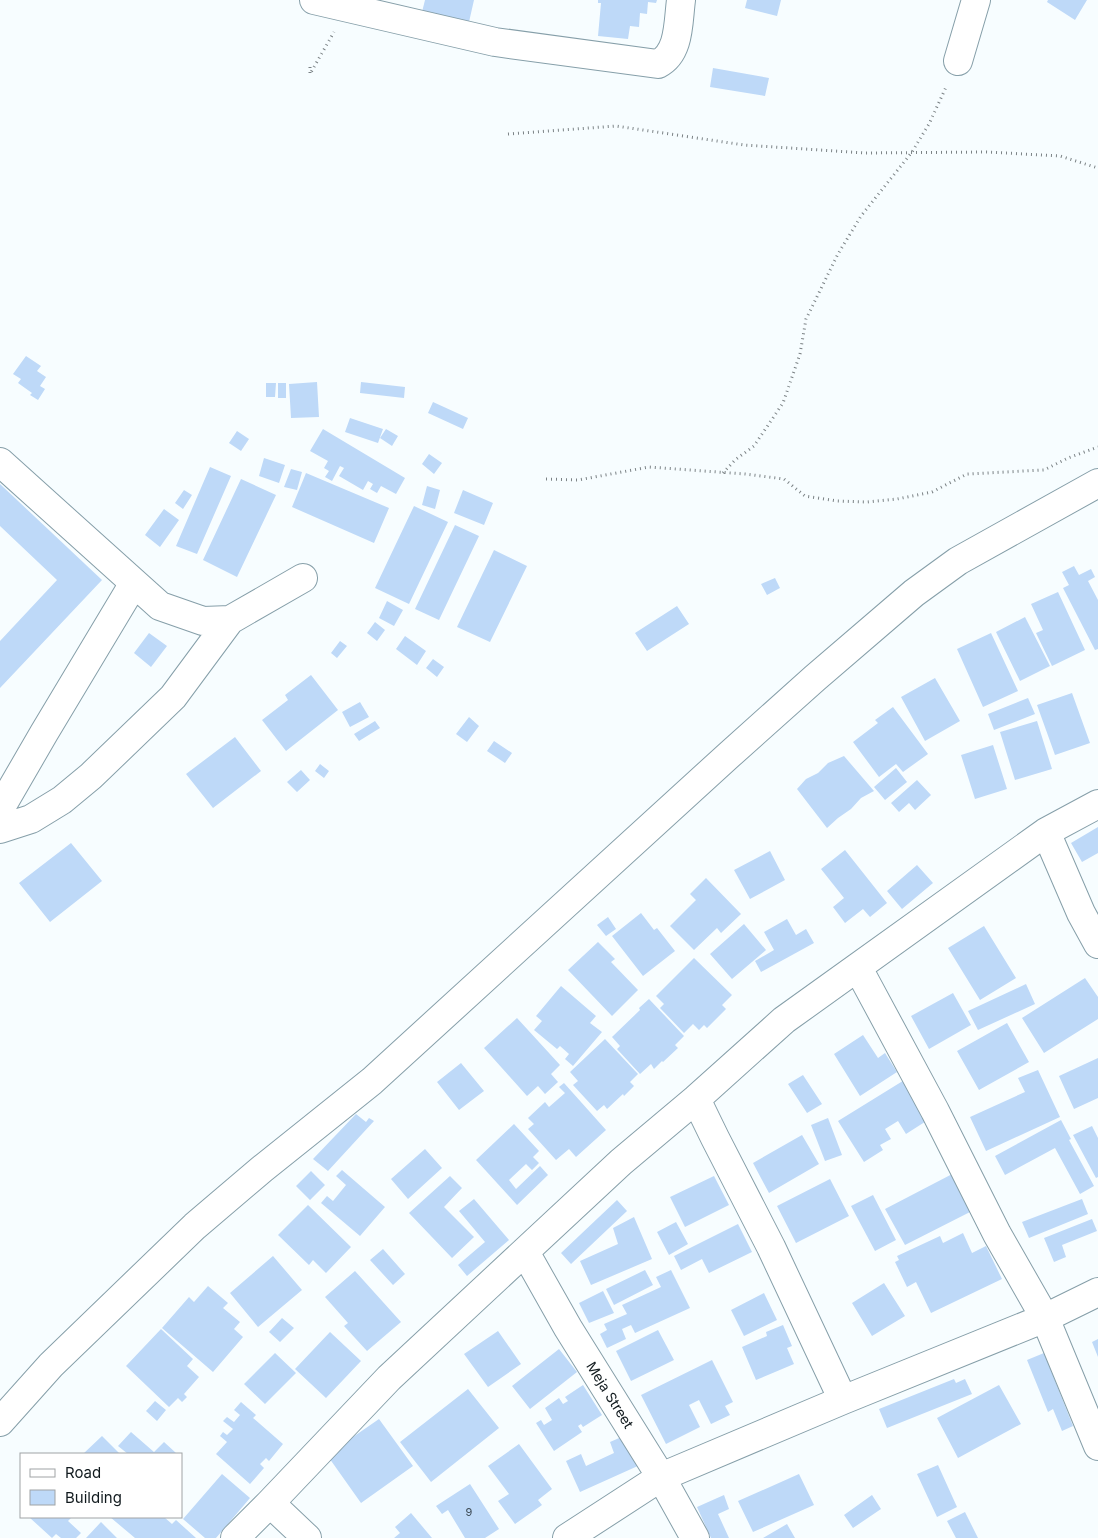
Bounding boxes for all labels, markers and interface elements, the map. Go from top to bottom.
street label: Meja Street [583,1358,638,1432]
legend [20,1453,182,1518]
text: Road [65,1463,101,1482]
text: Building [65,1488,122,1507]
house number: 9 [466,1505,473,1519]

